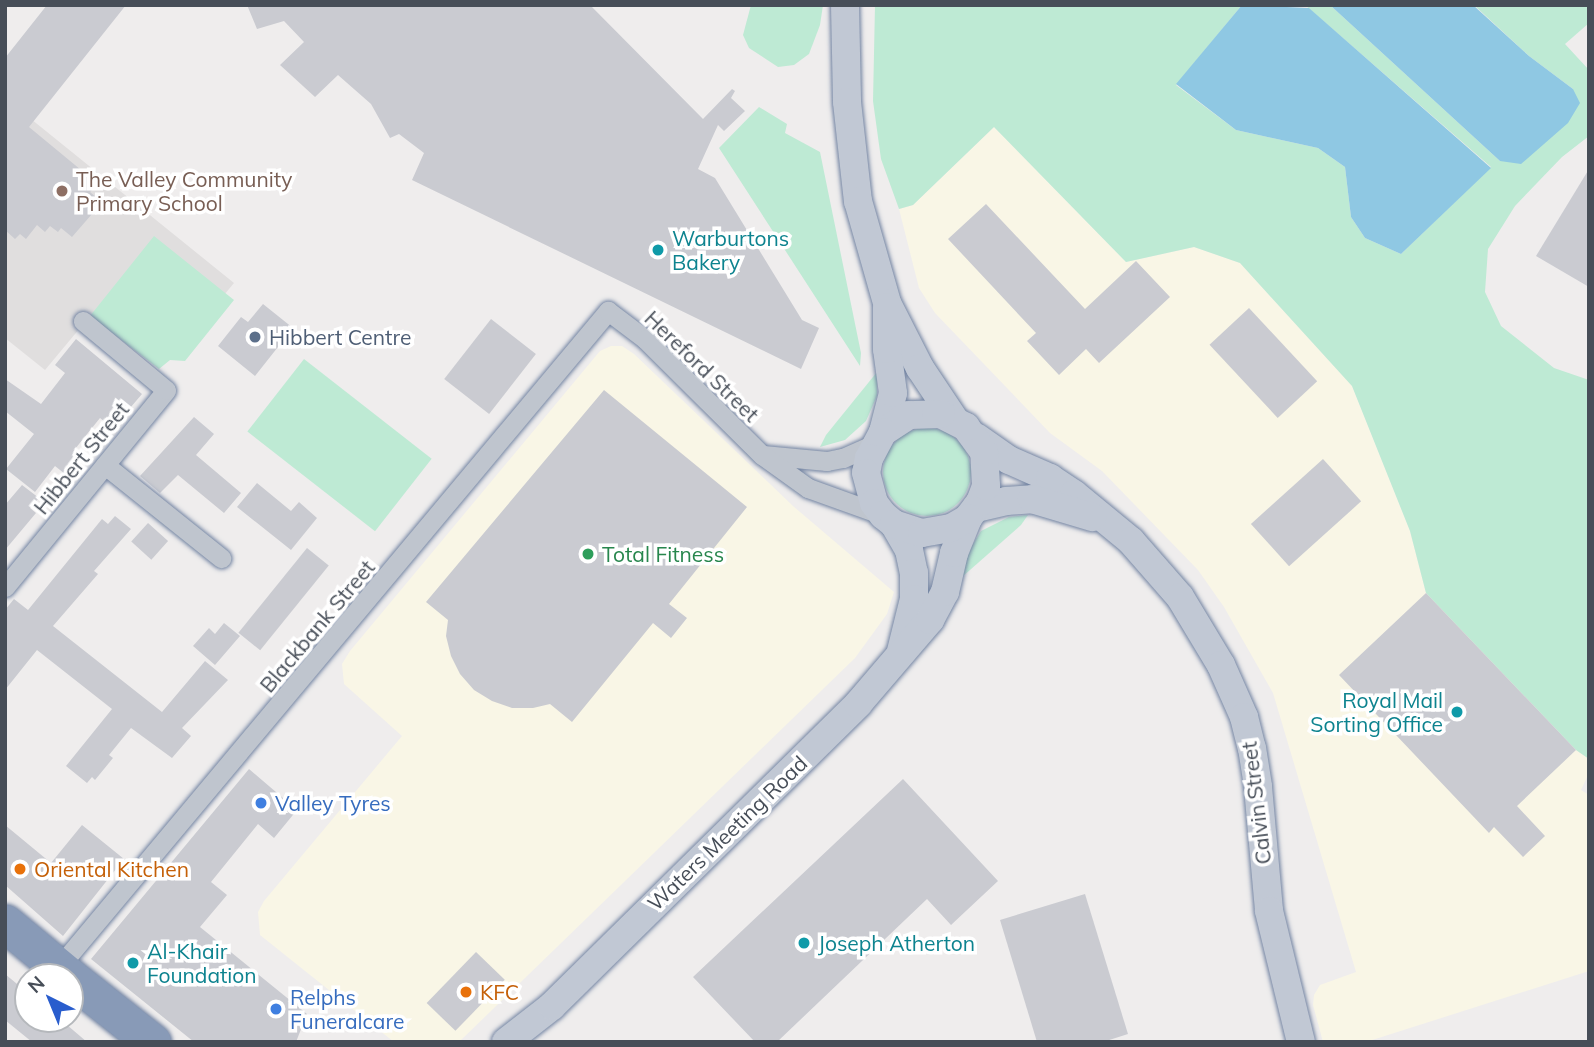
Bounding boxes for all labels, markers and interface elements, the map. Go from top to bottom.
place label: The Valley Community Primary School [76,166,292,216]
marker: The Valley Community Primary School [54,183,70,199]
place label: Warburtons Bakery [672,225,789,275]
marker: Warburtons Bakery [650,242,666,258]
street label: Hereford Street [640,305,764,427]
place label: Hibbert Centre [269,324,411,350]
marker: Hibbert Centre [247,329,263,345]
street label: Hibbert Street [28,397,134,519]
place label: Total Fitness [602,541,724,567]
marker: Total Fitness [580,546,596,562]
street label: Blackbank Street [254,555,380,697]
place label: Royal Mail Sorting Office [1310,687,1443,737]
marker: Royal Mail Sorting Office [1449,704,1465,720]
street label: Calvin Street [1236,740,1276,866]
street label: Waters Meeting Road [642,750,812,916]
place label: Valley Tyres [275,790,391,816]
marker: Valley Tyres [253,795,269,811]
place label: Oriental Kitchen [34,856,189,882]
marker: Oriental Kitchen [12,861,28,877]
place label: Joseph Atherton [818,930,975,956]
marker: Joseph Atherton [796,935,812,951]
place label: Al-Khair Foundation [147,938,257,988]
marker: Al-Khair Foundation [125,955,141,971]
north arrow [14,963,84,1033]
text: N [23,970,49,998]
place label: KFC [480,979,519,1005]
place label: Relphs Funeralcare [290,984,404,1034]
marker: KFC [458,984,474,1000]
marker: Relphs Funeralcare [268,1001,284,1017]

